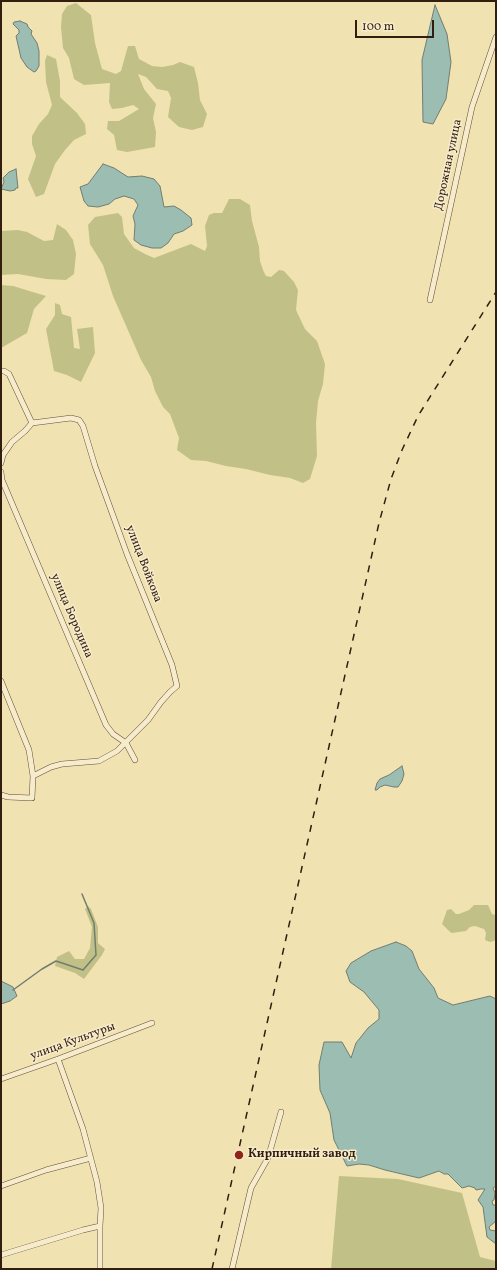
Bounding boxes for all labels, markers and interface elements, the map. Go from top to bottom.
scale bar [357,12,436,38]
text: 100 m [362,19,394,35]
street label: Дорожная улица [432,118,466,212]
street label: улица Войкова [122,523,164,605]
street label: улица Бородина [47,572,95,660]
street label: улица Культуры [29,1020,117,1064]
place label: Кирпичный завод [248,1148,356,1162]
marker: Кирпичный завод [233,1149,245,1161]

